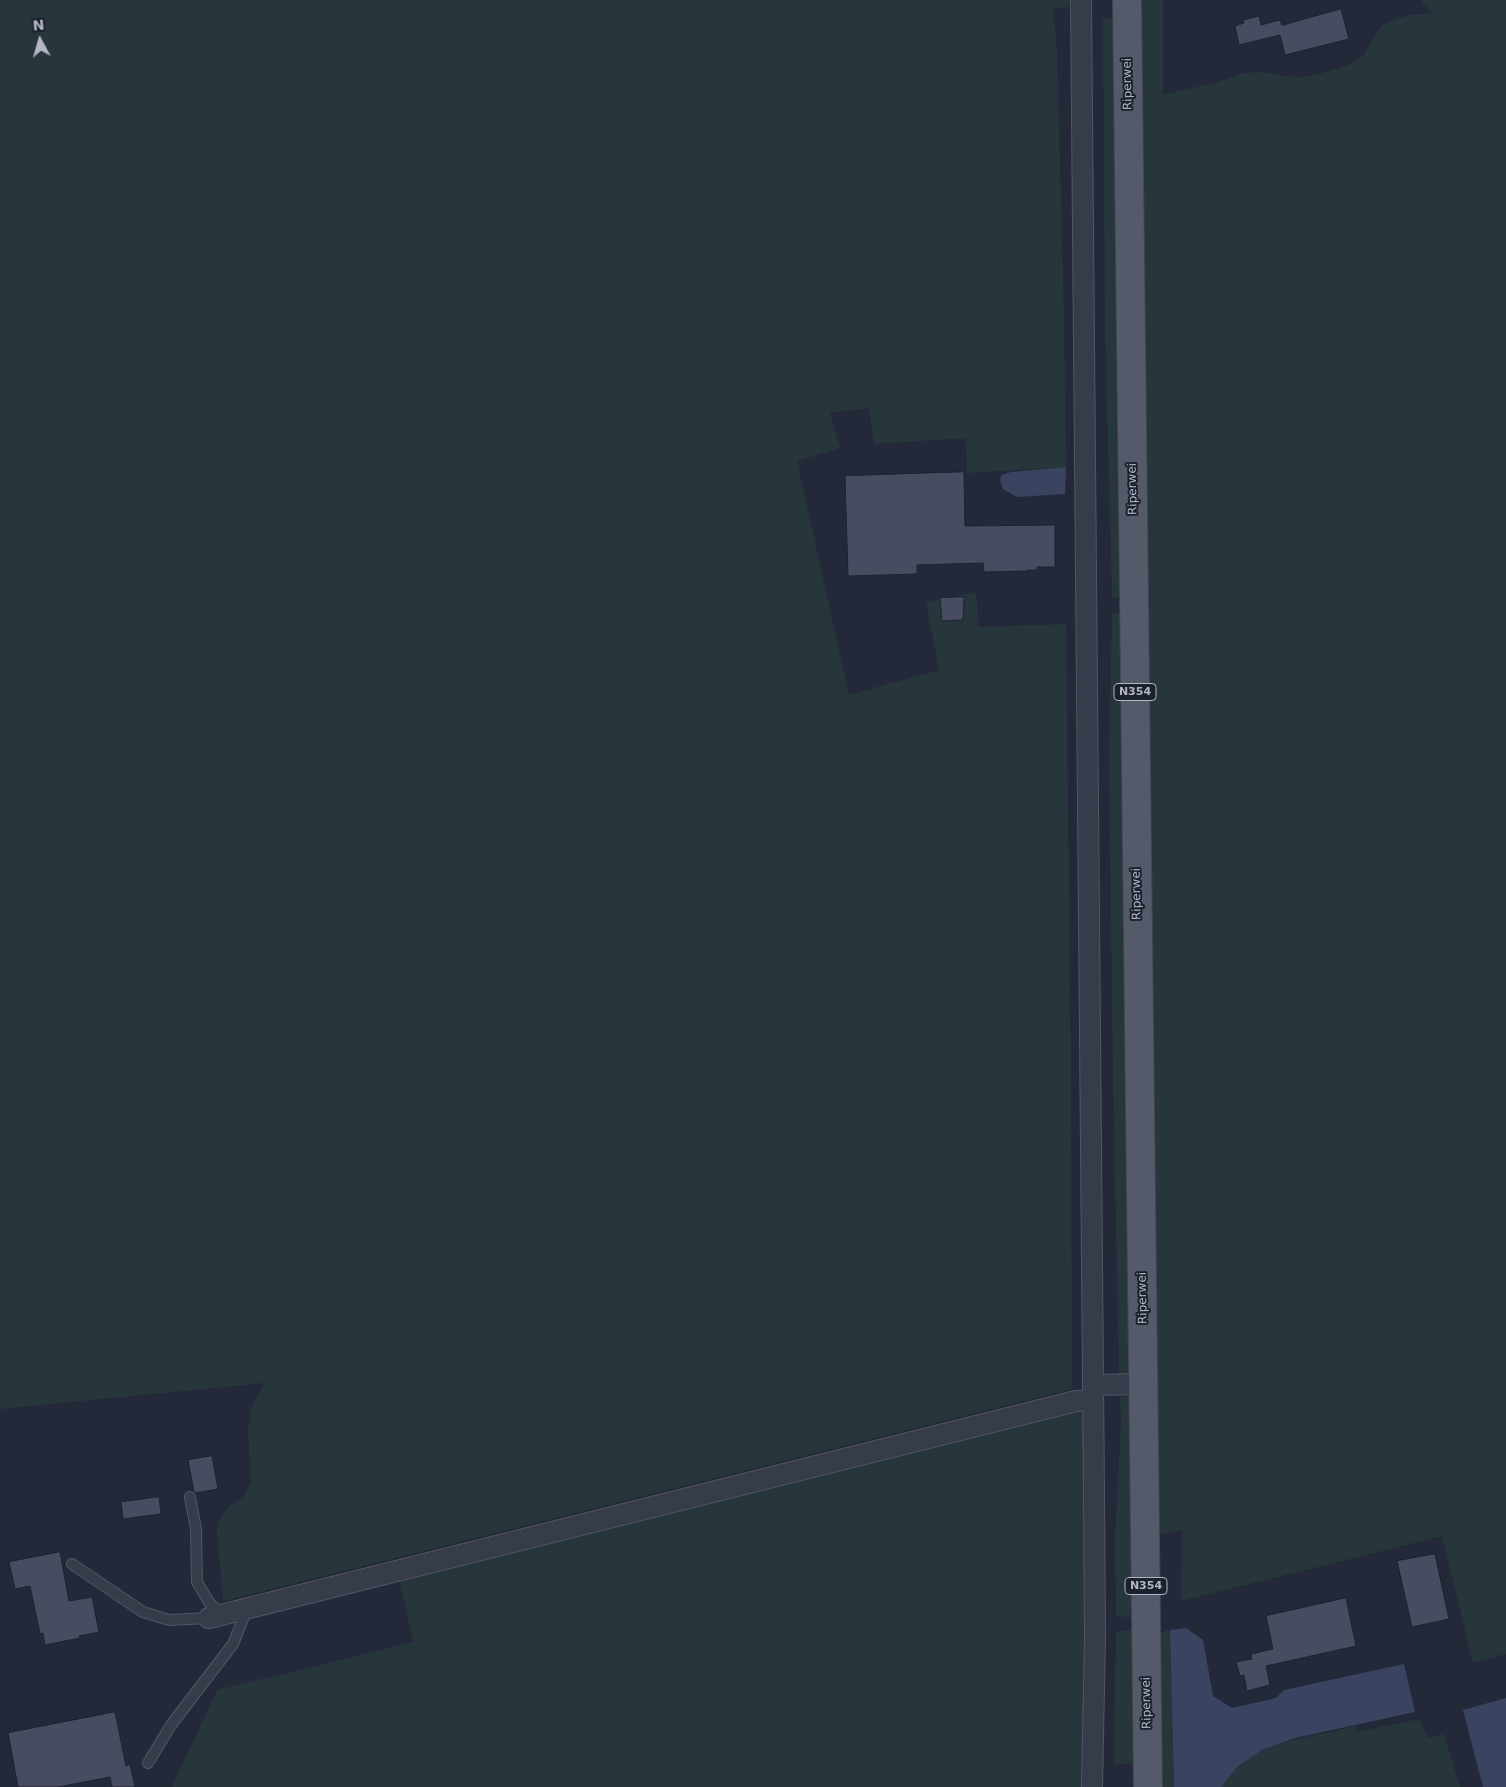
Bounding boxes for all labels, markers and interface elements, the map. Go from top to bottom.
north arrow [15,15,65,65]
text: N [32,17,45,34]
street label: Riperwei [1120,58,1136,110]
street label: Riperwei [1125,463,1141,515]
road number: N354 [1114,684,1156,700]
street label: Riperwei [1129,868,1145,920]
street label: Riperwei [1135,1272,1151,1324]
road number: N354 [1125,1578,1167,1594]
street label: Riperwei [1139,1677,1155,1729]

